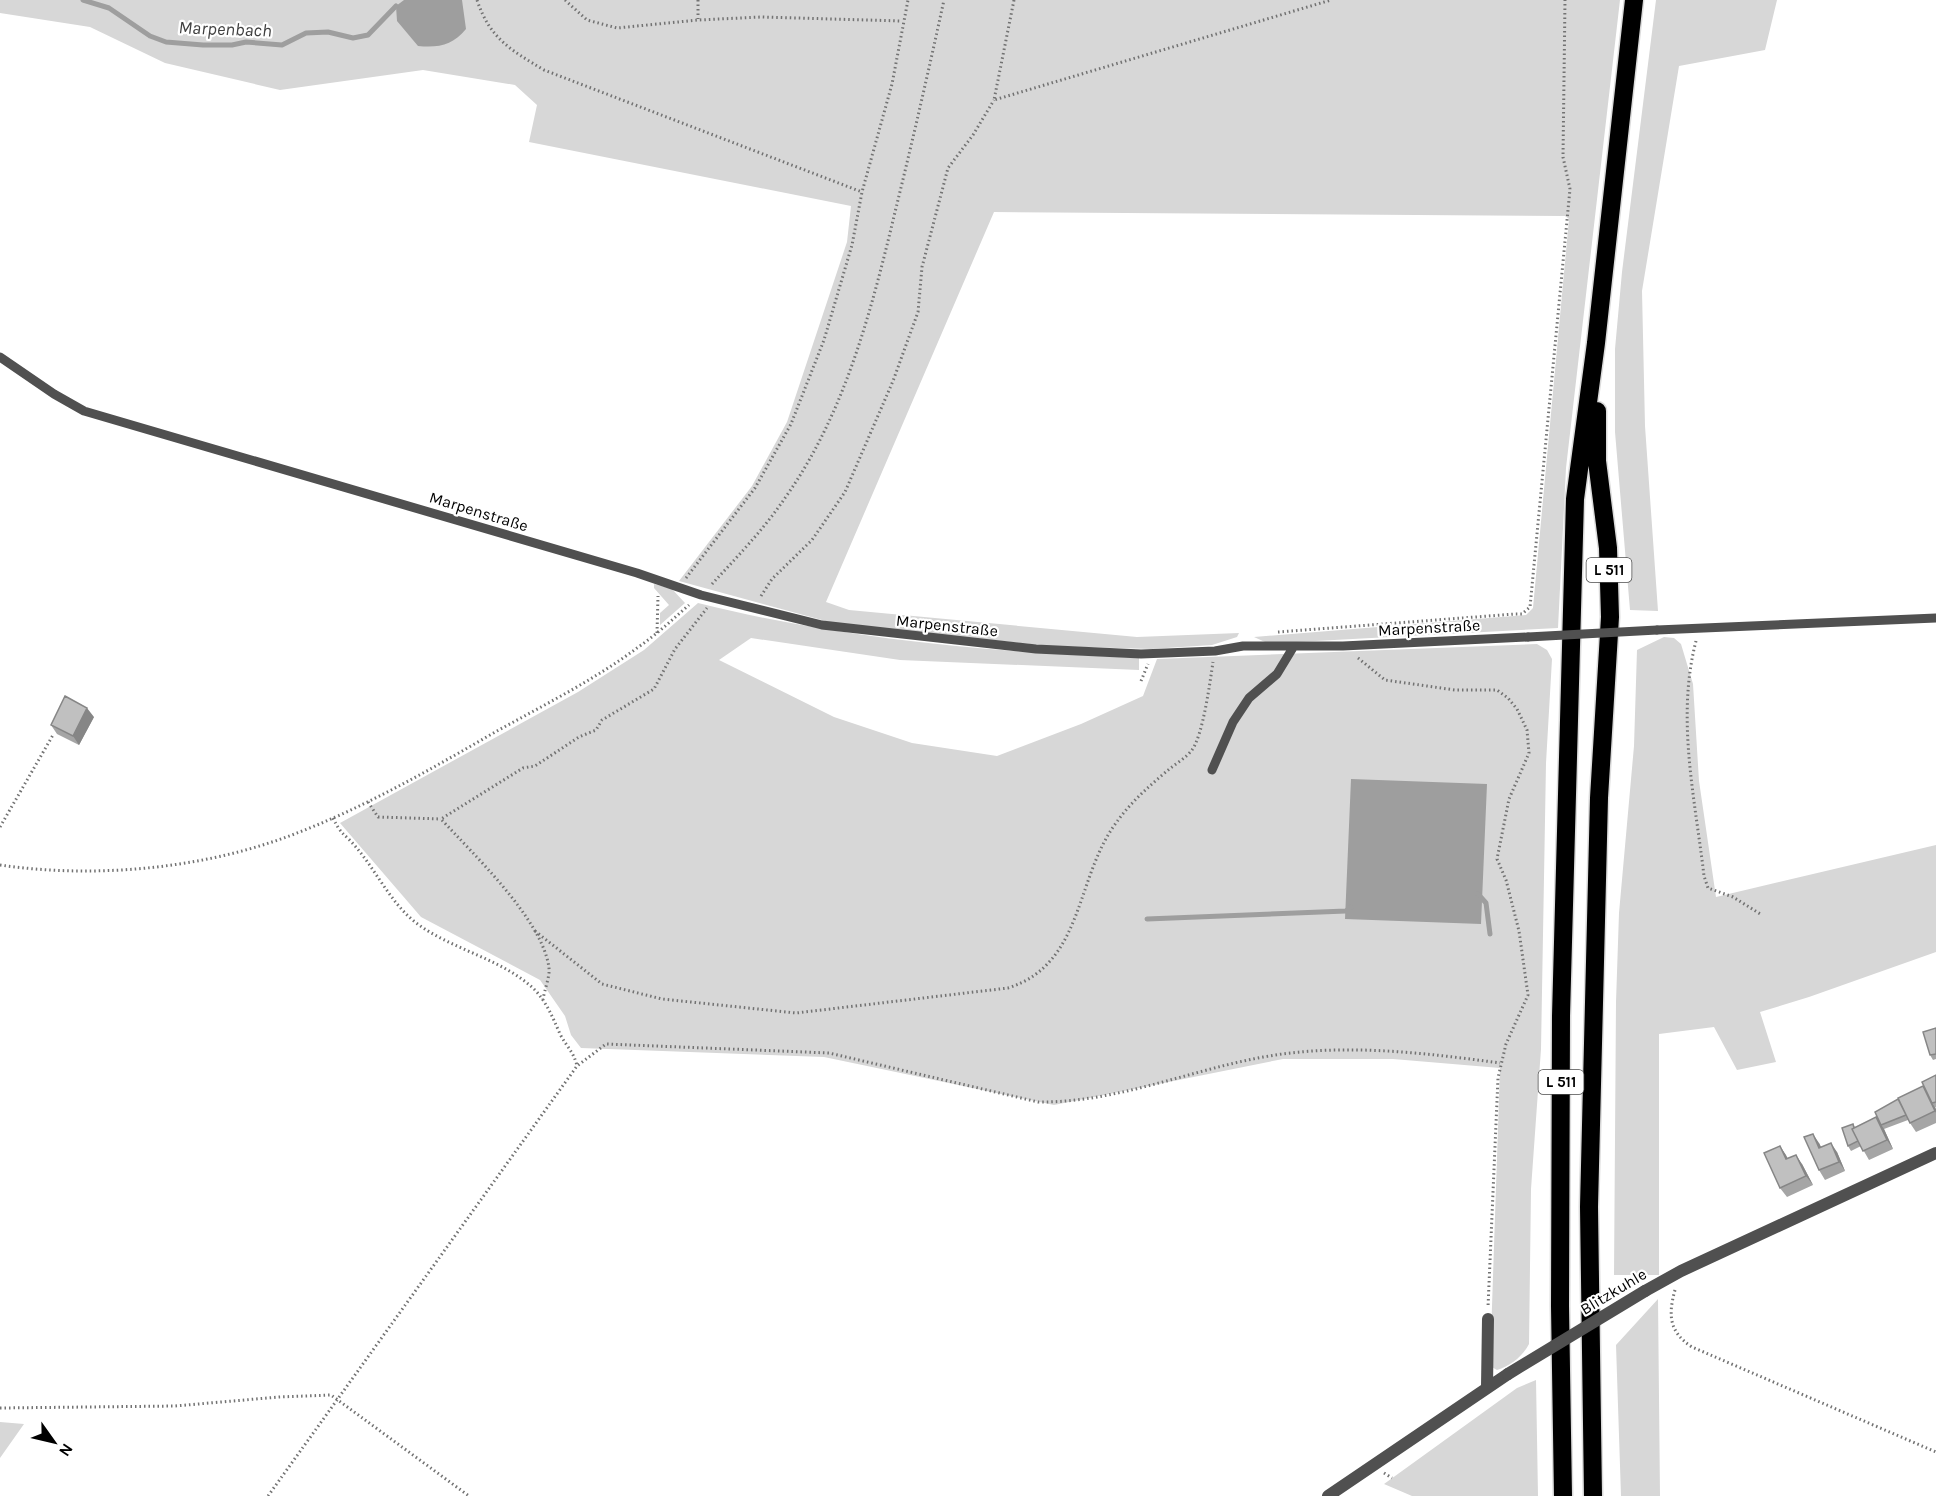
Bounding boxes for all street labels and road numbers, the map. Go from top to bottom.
street label: Marpenstraße [427,487,531,536]
road number: L 511 [1586,558,1632,582]
street label: Marpenstraße [895,611,999,640]
street label: Marpenstraße [1377,615,1481,640]
road number: L 511 [1538,1070,1584,1094]
street label: Blitzkuhle [1577,1264,1650,1319]

